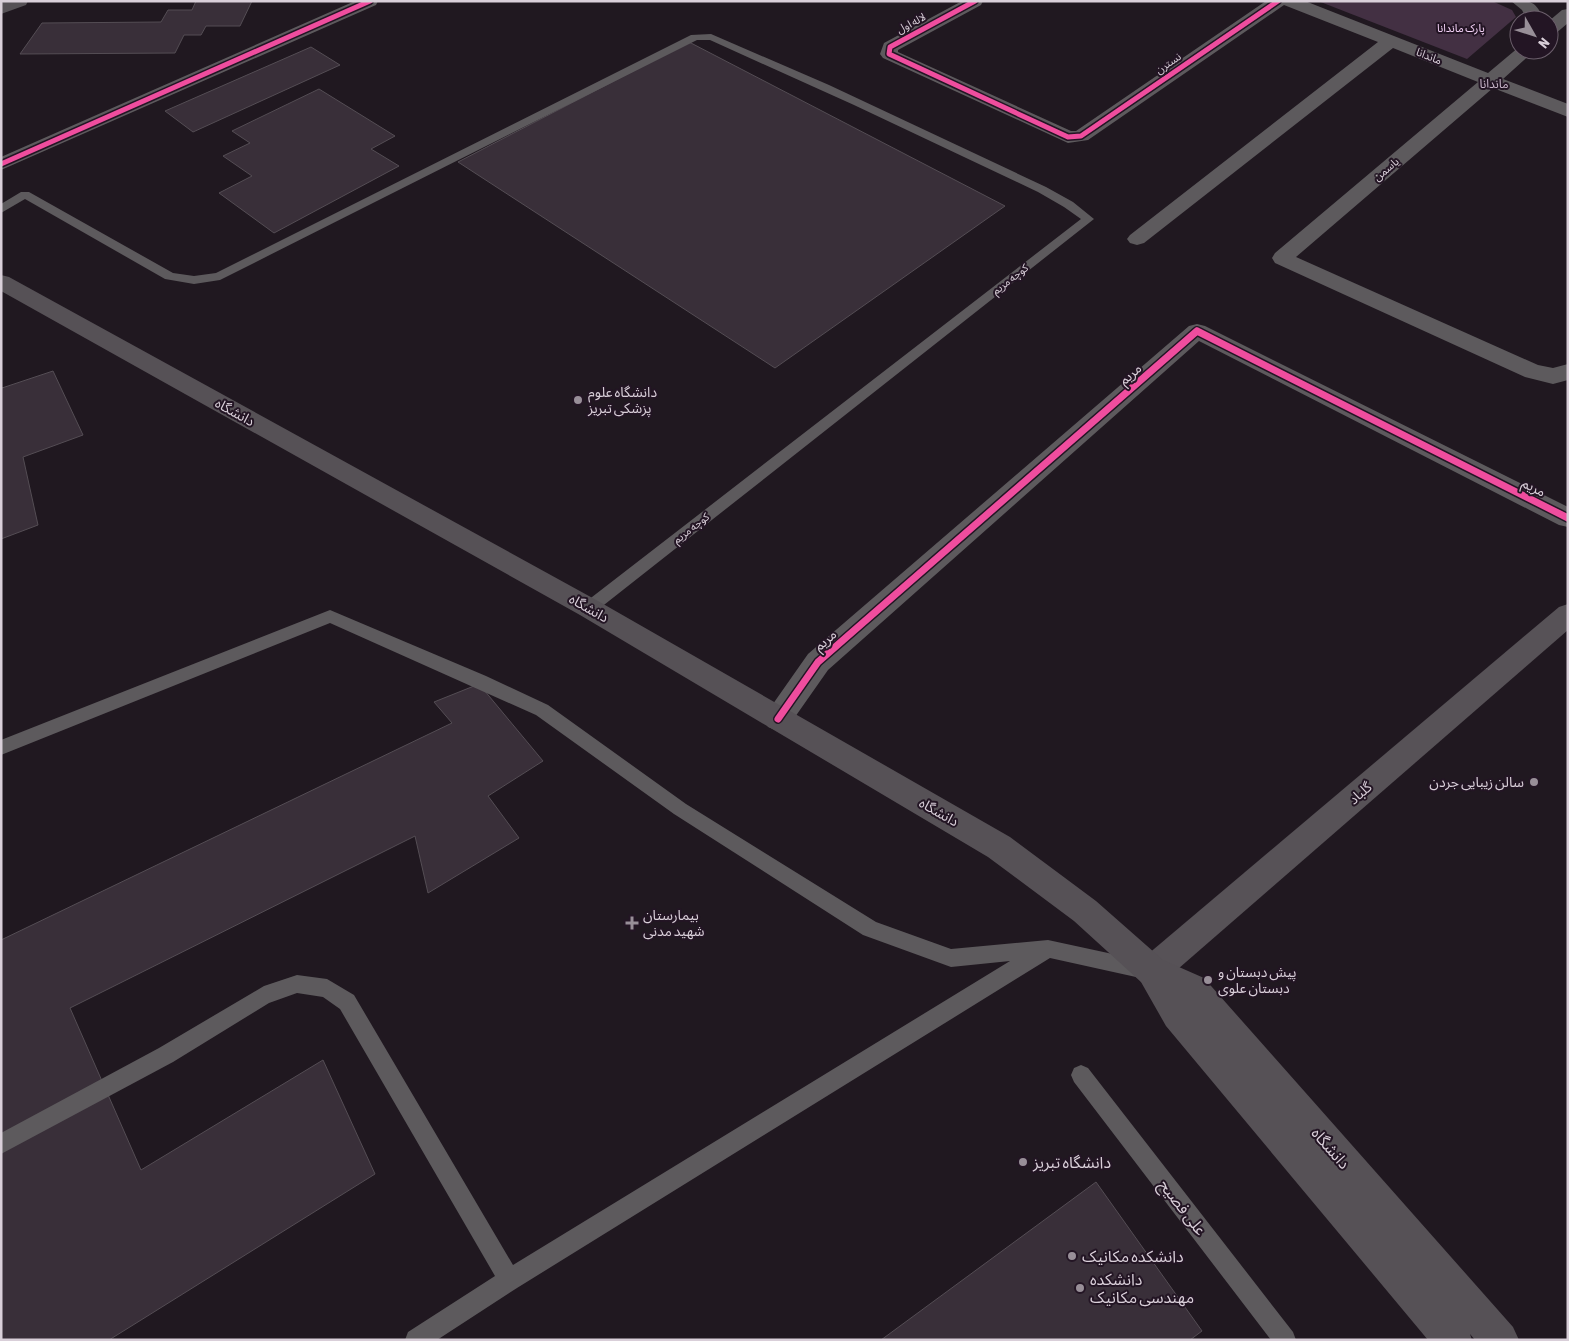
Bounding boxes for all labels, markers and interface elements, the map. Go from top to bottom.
street label: لاله اول [894,10,928,37]
north arrow [1509,10,1559,60]
park label: پارک ماندانا [1437,22,1485,36]
text: N [1535,35,1553,51]
street label: ماندانا [1414,45,1444,67]
street label: نسترن [1153,50,1184,77]
district label: ماندانا [1480,77,1508,91]
street label: یاسمن [1371,155,1402,184]
street label: کوچه مریم [990,261,1033,299]
street label: مریم [1115,360,1146,390]
place label: دانشگاه علوم پزشکی تبریز [587,384,657,418]
marker: دانشگاه علوم پزشکی تبریز [572,394,584,406]
street label: دانشگاه [213,395,258,429]
street label: مریم [1518,474,1549,502]
street label: کوچه مریم [671,510,714,548]
street label: دانشگاه [567,590,612,626]
street label: مریم [810,626,841,656]
place label: سالن زیبایی جردن [1429,774,1524,791]
marker: سالن زیبایی جردن [1528,776,1540,788]
street label: گلباد [1345,778,1375,807]
street label: دانشگاه [917,794,962,830]
place label: بیمارستان شهید مدنی [643,907,705,940]
marker: بیمارستان شهید مدنی [625,916,639,930]
place label: پیش دبستان و دبستان علوی [1218,964,1297,997]
marker: پیش دبستان و دبستان علوی [1202,974,1214,986]
street label: دانشگاه [1308,1124,1354,1172]
place label: دانشگاه تبریز [1032,1153,1111,1172]
marker: دانشگاه تبریز [1017,1156,1029,1168]
street label: علی فصیح [1153,1176,1210,1241]
place label: دانشکده مکانیک [1082,1247,1184,1265]
marker: دانشکده مکانیک [1066,1250,1078,1262]
place label: دانشکده مهندسی مکانیک [1090,1270,1194,1307]
marker: دانشکده مهندسی مکانیک [1074,1282,1086,1294]

